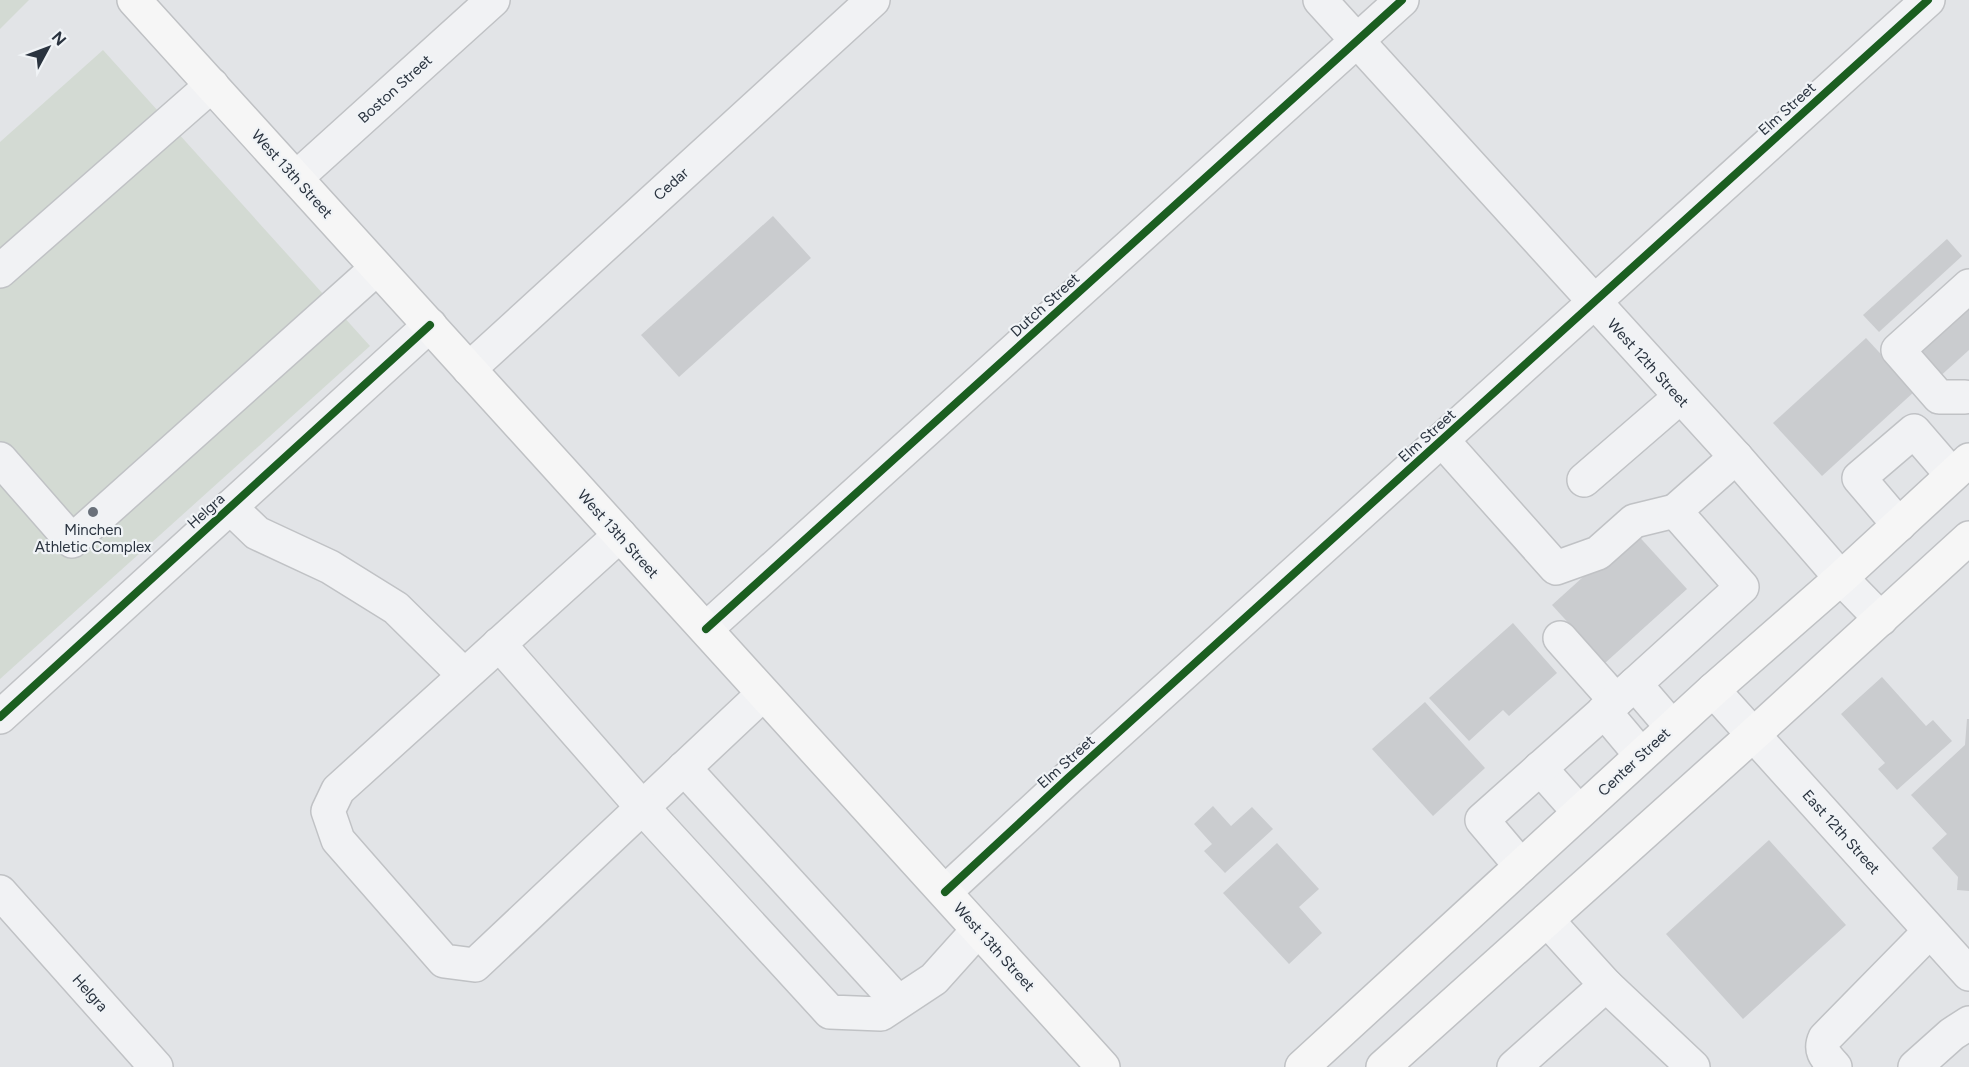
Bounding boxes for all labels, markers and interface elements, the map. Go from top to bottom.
north arrow [18,18,78,78]
text: N [48,28,70,49]
street label: Boston Street [354,51,436,127]
street label: Elm Street [1755,78,1820,139]
street label: West 13th Street [248,126,337,222]
street label: Cedar [650,164,692,204]
street label: Dutch Street [1007,269,1083,341]
street label: West 12th Street [1604,315,1693,411]
street label: Elm Street [1395,405,1460,466]
street label: West 13th Street [574,486,663,582]
street label: Helgra [184,489,228,533]
marker: Minchen Athletic Complex [86,505,100,519]
place label: Minchen Athletic Complex [35,521,151,556]
street label: Center Street [1594,724,1674,800]
street label: Elm Street [1034,731,1099,792]
street label: East 12th Street [1798,786,1884,878]
street label: West 13th Street [950,899,1039,995]
street label: Helgra [68,971,112,1015]

